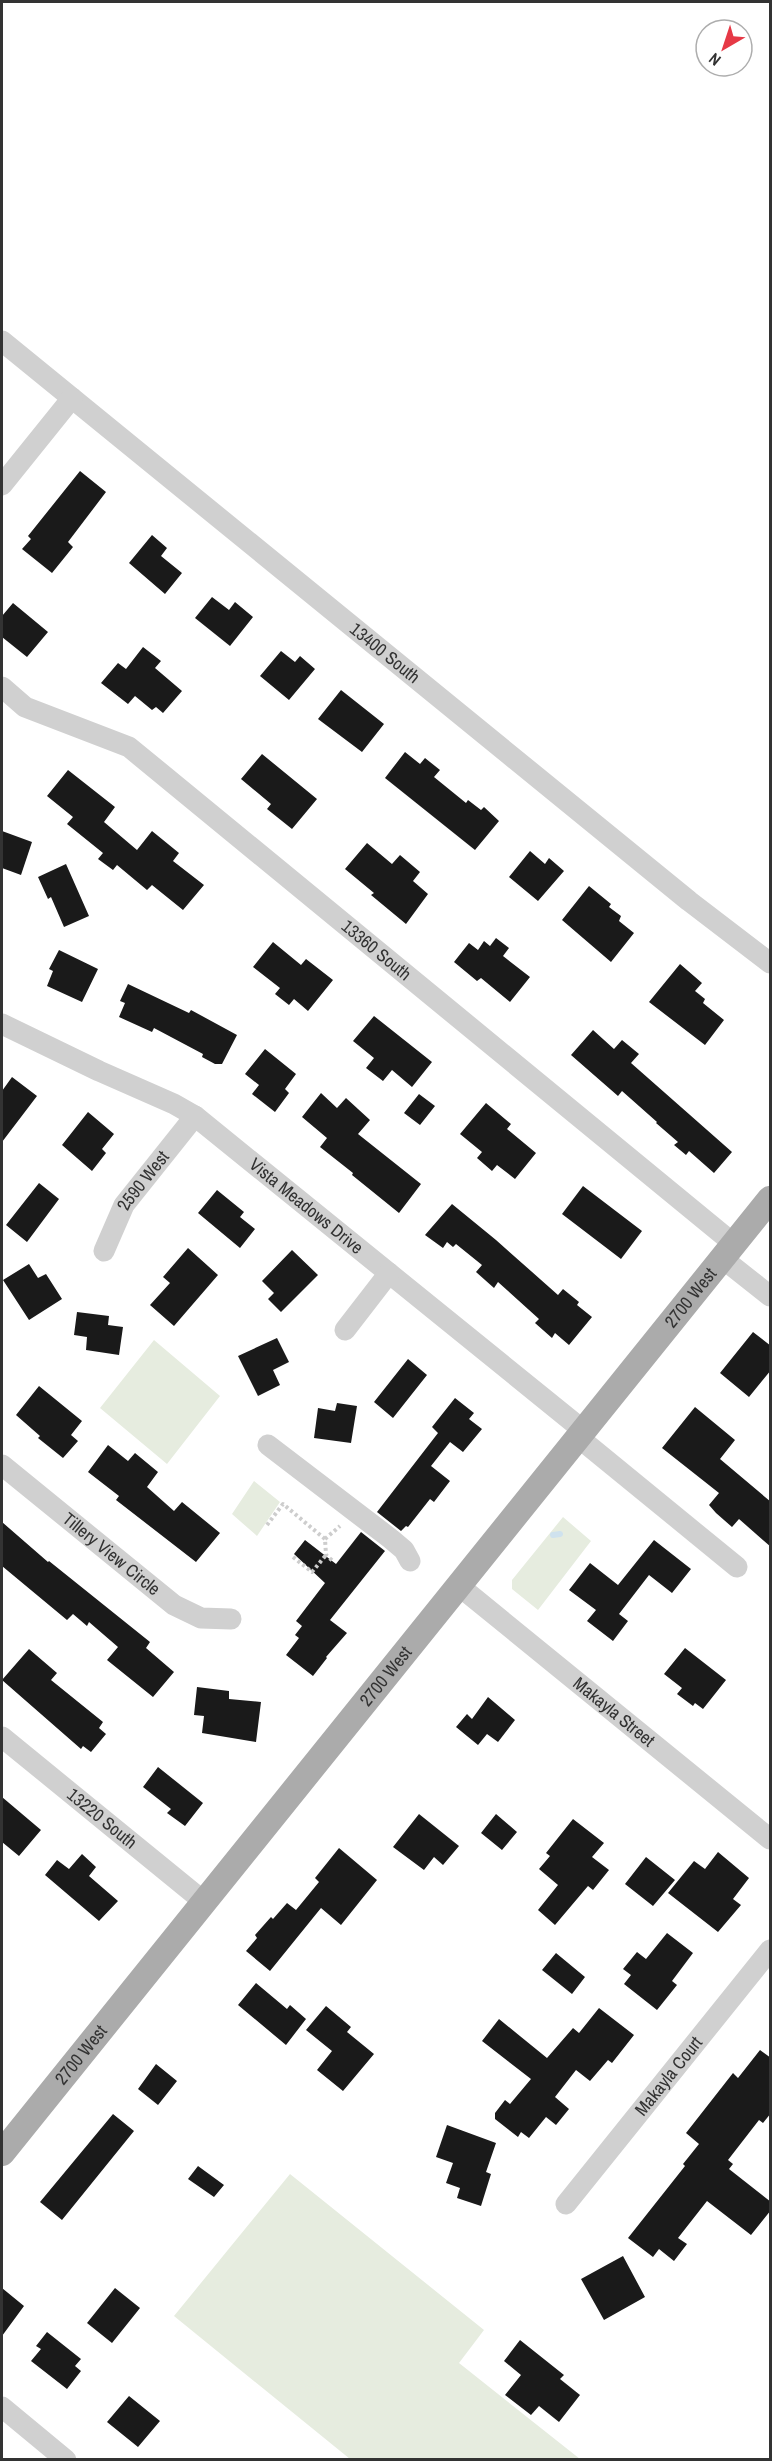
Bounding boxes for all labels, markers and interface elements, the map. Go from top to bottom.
north arrow [694,18,754,78]
text: N [704,48,725,71]
street label: 13400 South [345,617,426,689]
street label: 13360 South [336,914,417,986]
street label: 2590 West [110,1145,175,1214]
street label: Vista Meadows Drive [244,1152,369,1259]
street label: 2700 West [658,1262,722,1333]
street label: Tillery View Circle [58,1506,166,1601]
street label: 2700 West [354,1641,417,1711]
street label: Makayla Street [568,1671,660,1752]
street label: 13220 South [62,1782,143,1854]
street label: 2700 West [49,2019,112,2090]
street label: Makayla Court [629,2031,708,2121]

